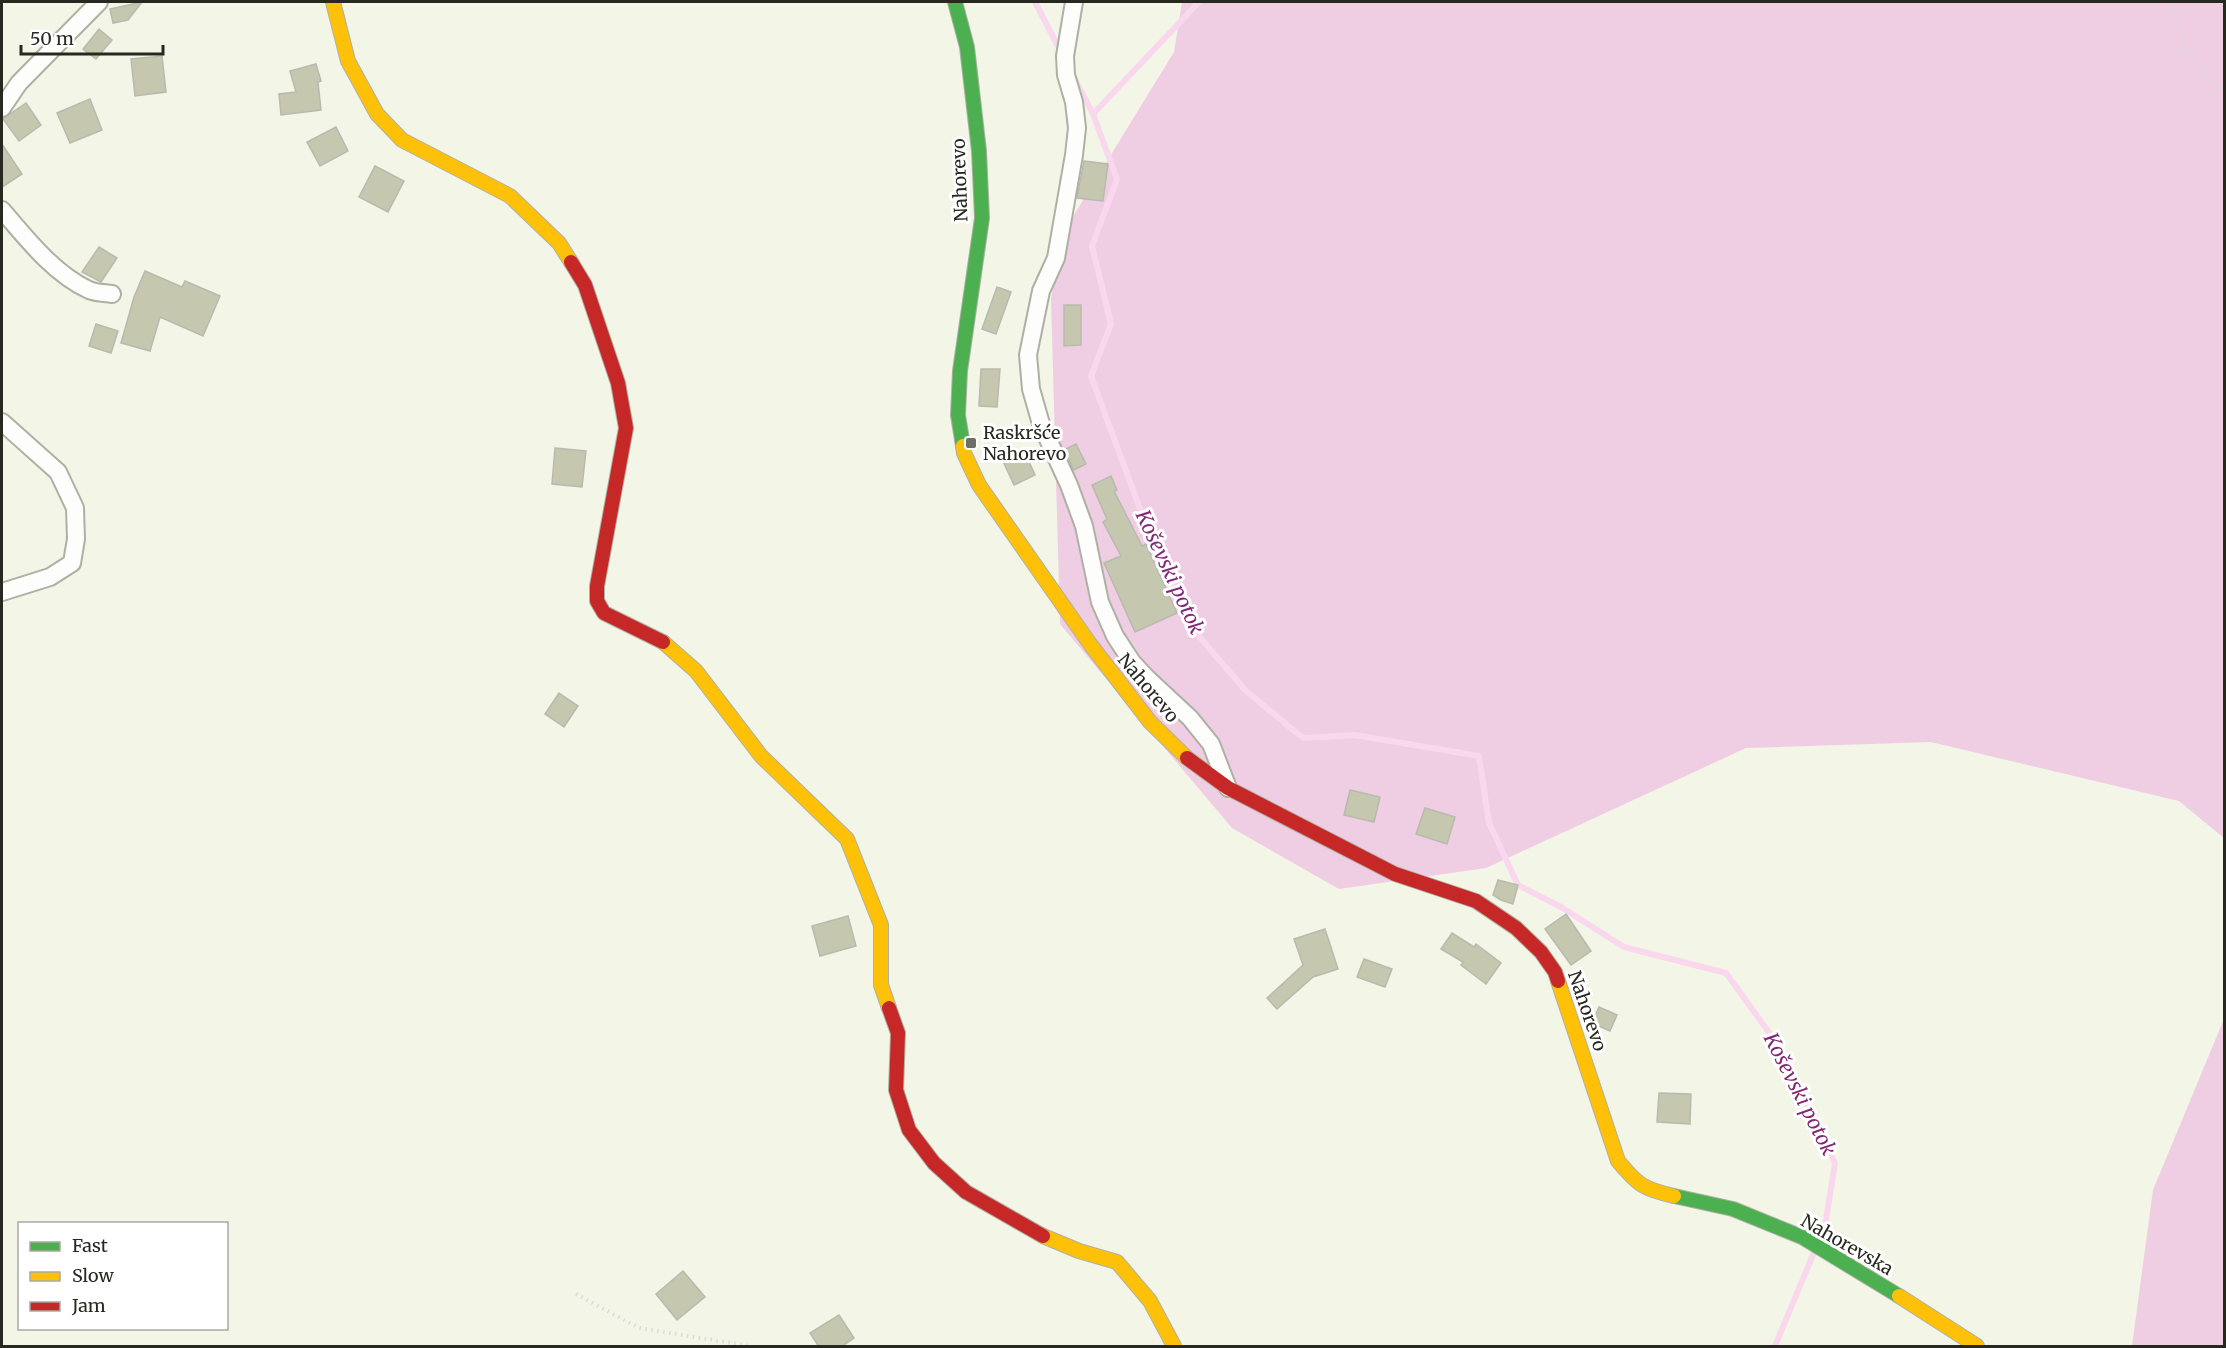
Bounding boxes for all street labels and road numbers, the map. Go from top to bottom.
street label: Nahorevo [947,138,972,222]
street label: Nahorevo [1113,648,1184,727]
street label: Nahorevo [1563,968,1612,1054]
street label: Nahorevska [1797,1209,1898,1280]

